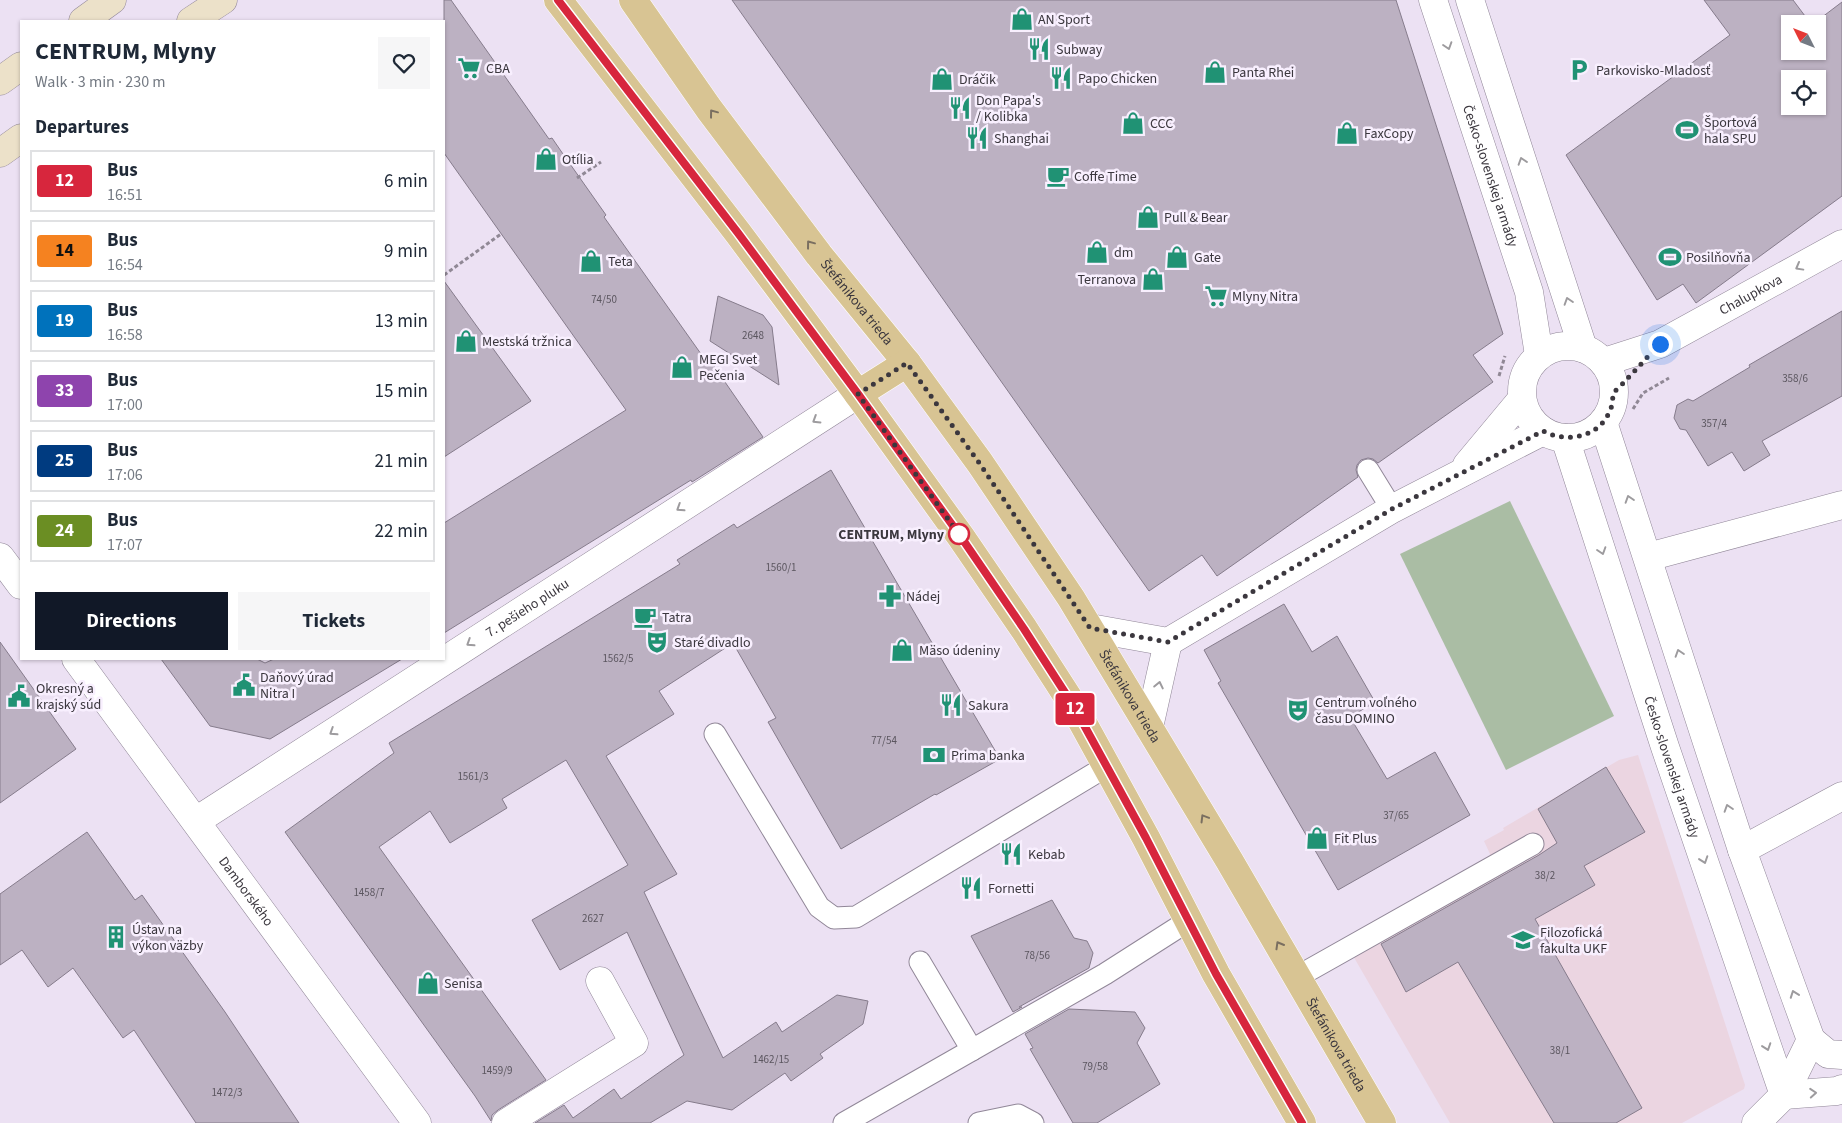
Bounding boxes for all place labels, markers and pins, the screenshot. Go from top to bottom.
shop icon: AN Sport [1009,6,1035,32]
place label: AN Sport [1038,10,1090,30]
restaurant icon: Subway [1026,36,1052,62]
place label: Subway [1056,40,1103,60]
supermarket icon: CBA [456,55,482,81]
parking icon: Parkovisko-Mladosť [1566,57,1592,83]
place label: CBA [486,59,510,79]
shop icon: Panta Rhei [1202,59,1228,85]
place label: Parkovisko-Mladosť [1596,61,1711,81]
place label: Panta Rhei [1232,63,1294,83]
restaurant icon: Papo Chicken [1048,65,1074,91]
shop icon: Dráčik [929,66,955,92]
place label: Papo Chicken [1078,69,1157,89]
place label: Dráčik [959,70,996,90]
place label: Don Papa's / Kolibka [976,91,1041,127]
restaurant icon: Don Papa's / Kolibka [947,95,973,121]
shop icon: CCC [1120,110,1146,136]
place label: Športová hala SPU [1704,113,1757,149]
place label: CCC [1150,114,1173,134]
sports icon: Športová hala SPU [1674,117,1700,143]
shop icon: FaxCopy [1334,120,1360,146]
place label: FaxCopy [1364,124,1414,144]
restaurant icon: Shanghai [964,125,990,151]
place label: Shanghai [994,129,1049,149]
shop icon: Otília [533,146,559,172]
place label: Otília [562,150,594,170]
cafe icon: Coffe Time [1045,163,1071,189]
place label: Coffe Time [1074,167,1137,187]
shop icon: Pull & Bear [1135,204,1161,230]
place label: Pull & Bear [1164,208,1228,228]
shop icon: dm [1084,239,1110,265]
place label: dm [1114,243,1133,263]
shop icon: Gate [1164,244,1190,270]
sports icon: Posilňovňa [1657,244,1683,270]
shop icon: Teta [578,248,604,274]
place label: Gate [1194,248,1221,268]
place label: Posilňovňa [1686,248,1750,268]
place label: Teta [608,252,633,272]
shop icon: Terranova [1140,266,1166,292]
place label: Terranova [1078,270,1136,290]
supermarket icon: Mlyny Nitra [1203,283,1229,309]
place label: Mlyny Nitra [1232,287,1298,307]
shop icon: Mestská tržnica [453,328,479,354]
place label: Mestská tržnica [482,332,572,352]
place label: MEGI Svet Pečenia [699,350,757,386]
shop icon: MEGI Svet Pečenia [669,354,695,380]
marker: CENTRUM, Mlyny [948,523,970,545]
place label: CENTRUM, Mlyny [838,525,945,545]
pharmacy icon: Nádej [877,583,903,609]
place label: Nádej [906,587,940,607]
cafe icon: Tatra [632,604,658,630]
place label: Tatra [662,608,692,628]
theatre icon: Staré divadlo [644,629,670,655]
place label: Staré divadlo [674,633,751,653]
shop icon: Mäso údeniny [889,637,915,663]
place label: Mäso údeniny [919,641,1001,661]
place label: Daňový úrad Nitra I [260,668,334,704]
public building icon: Daňový úrad Nitra I [231,672,257,698]
place label: Okresný a krajský súd [36,679,101,715]
public building icon: Okresný a krajský súd [6,683,32,709]
restaurant icon: Sakura [938,692,964,718]
place label: Centrum voľného času DOMINO [1315,693,1417,729]
place label: Sakura [968,696,1008,716]
theatre icon: Centrum voľného času DOMINO [1285,697,1311,723]
bank icon: Prima banka [921,742,947,768]
place label: Prima banka [951,746,1025,766]
shop icon: Fit Plus [1304,825,1330,851]
place label: Fit Plus [1334,829,1377,849]
restaurant icon: Kebab [998,841,1024,867]
place label: Kebab [1028,845,1066,865]
restaurant icon: Fornetti [958,875,984,901]
place label: Fornetti [988,879,1034,899]
place label: Ústav na výkon väzby [132,920,204,956]
place label: Filozofická fakulta UKF [1540,923,1607,959]
building icon: Ústav na výkon väzby [103,924,129,950]
school or university icon: Filozofická fakulta UKF [1510,927,1536,953]
shop icon: Senisa [415,970,441,996]
place label: Senisa [444,974,482,994]

